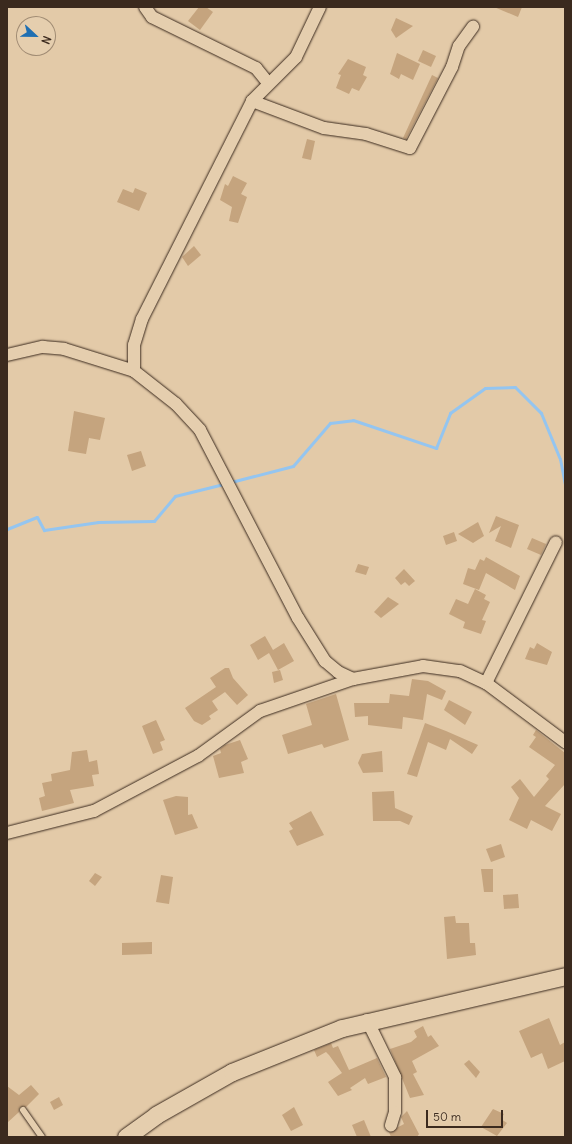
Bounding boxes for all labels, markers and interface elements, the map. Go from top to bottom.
north arrow [16,16,56,56]
text: N [38,34,54,46]
scale bar [428,1102,505,1128]
text: 50 m [433,1109,461,1124]

